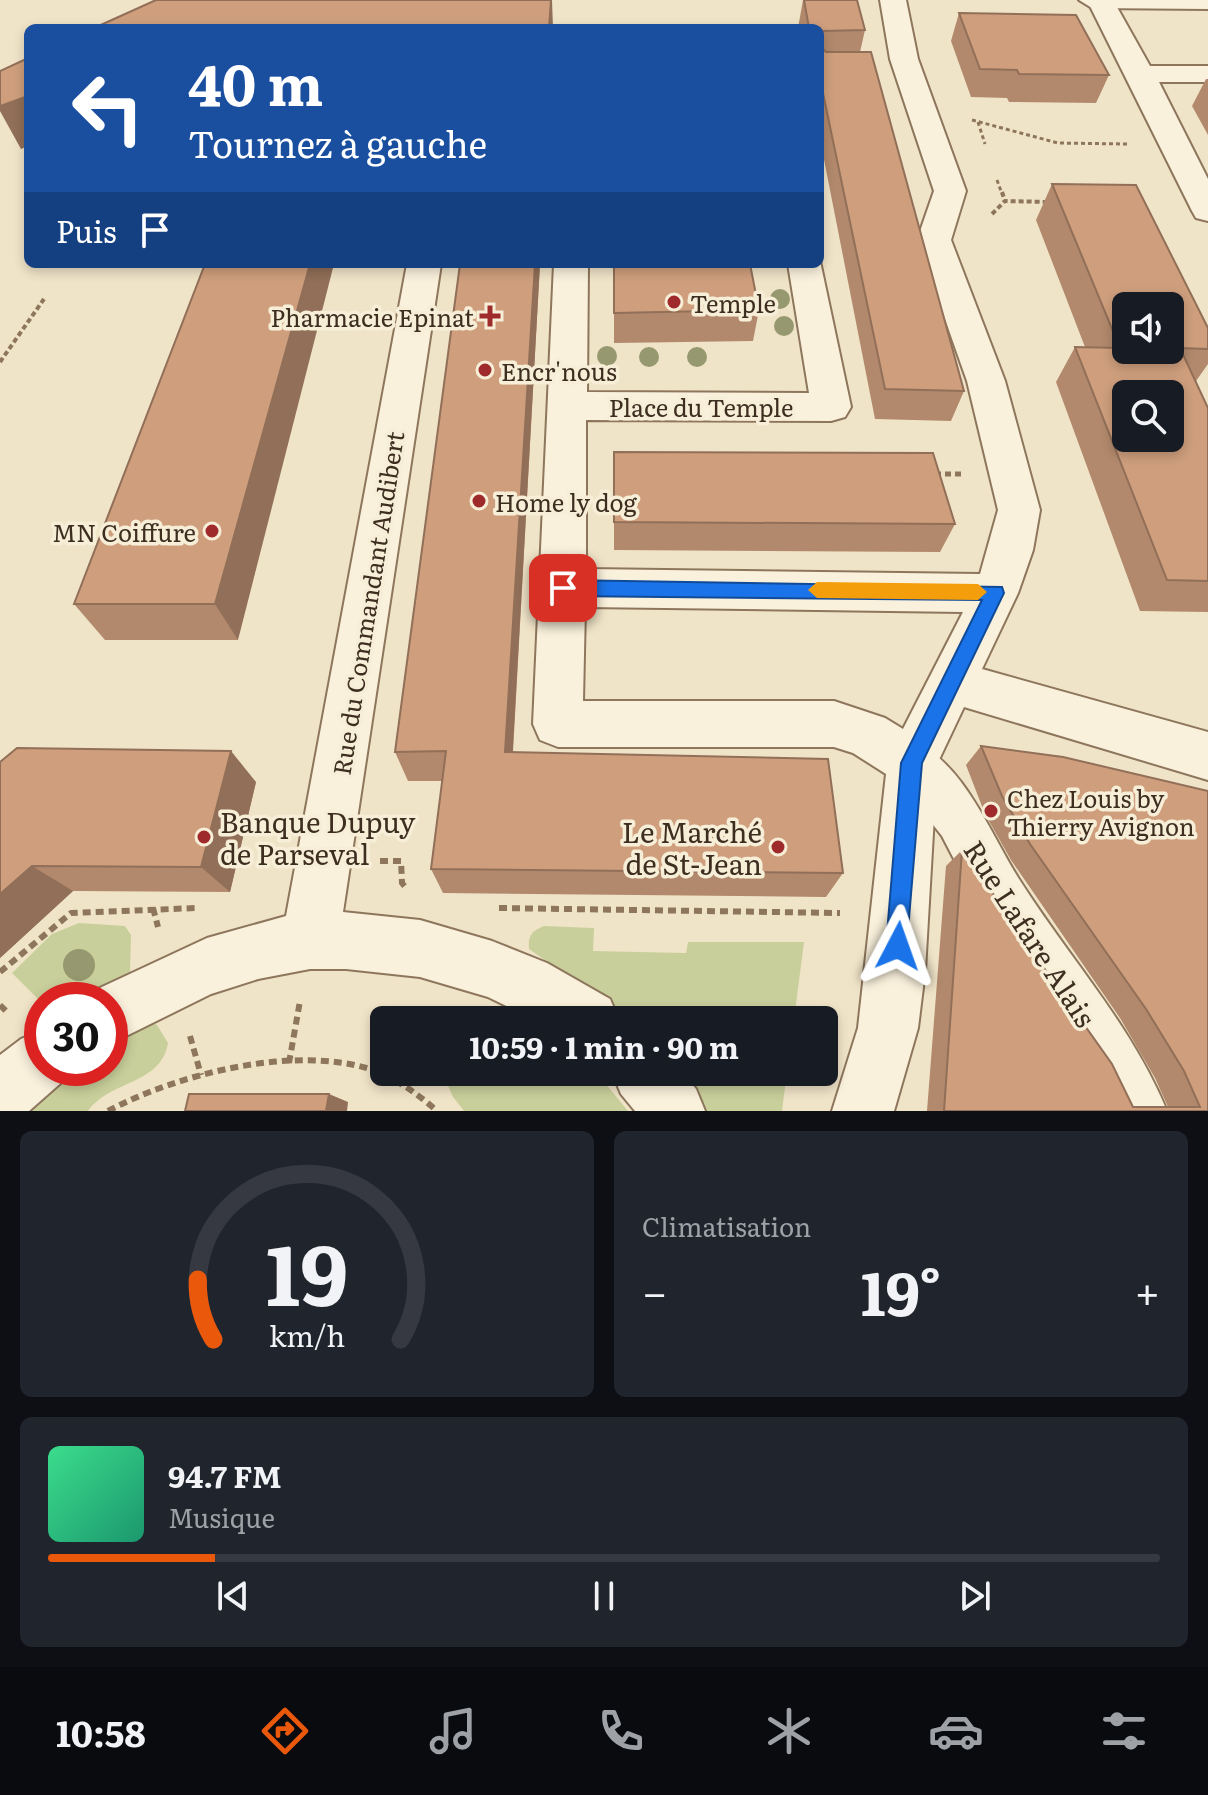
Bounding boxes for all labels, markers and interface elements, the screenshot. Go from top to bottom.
text: 40 m [188,40,323,123]
icon: left [56,56,160,160]
text: Tournez à gauche [188,116,487,169]
text: Puis [56,208,117,252]
icon: arrive [133,208,177,252]
place label: Temple [690,285,776,320]
map controls [1112,292,1184,452]
button: sound [1112,292,1184,364]
marker: Temple [665,293,683,311]
place label: Pharmacie Epinat [270,299,474,334]
marker: Pharmacie Epinat [481,307,499,325]
place label: Encr'nous [501,353,617,388]
marker: Encr'nous [476,361,494,379]
button: search [1112,380,1184,452]
street label: Place du Temple [609,389,793,424]
street label: Rue du Commandant Audibert [323,428,412,777]
place label: Home ly dog [495,484,637,519]
marker: Home ly dog [470,492,488,510]
place label: MN Coiffure [52,514,196,549]
marker: MN Coiffure [203,522,221,540]
pin [529,554,597,622]
icon: arrive [541,566,585,610]
place label: Chez Louis by Thierry Avignon [1007,780,1195,843]
place label: Banque Dupuy de Parseval [220,800,416,874]
marker: Chez Louis by Thierry Avignon [982,802,1000,820]
place label: Le Marché de St-Jean [622,810,762,884]
marker: Banque Dupuy de Parseval [195,828,213,846]
street label: Rue Lafare Alais [955,831,1107,1035]
marker: Le Marché de St-Jean [769,838,787,856]
position arrow [856,904,940,988]
speed limit sign: 30 [24,982,128,1086]
text: 10:59 · 1 min · 90 m [469,1024,739,1068]
text: Climatisation [642,1206,811,1245]
text: 19 [266,1208,348,1332]
text: 19° [861,1245,941,1334]
text: − [642,1257,668,1323]
text: + [1134,1257,1160,1323]
text: km/h [269,1313,345,1356]
text: 94.7 FM [168,1453,282,1497]
text: Musique [168,1497,275,1536]
icon: previous [211,1574,255,1618]
icon: pause [582,1574,626,1618]
icon: next [953,1574,997,1618]
icon: directions [257,1703,313,1759]
icon: music [425,1703,481,1759]
icon: phone [593,1703,649,1759]
icon: climate [761,1703,817,1759]
icon: car [928,1703,984,1759]
icon: filters [1096,1703,1152,1759]
text: 10:58 [56,1705,146,1758]

